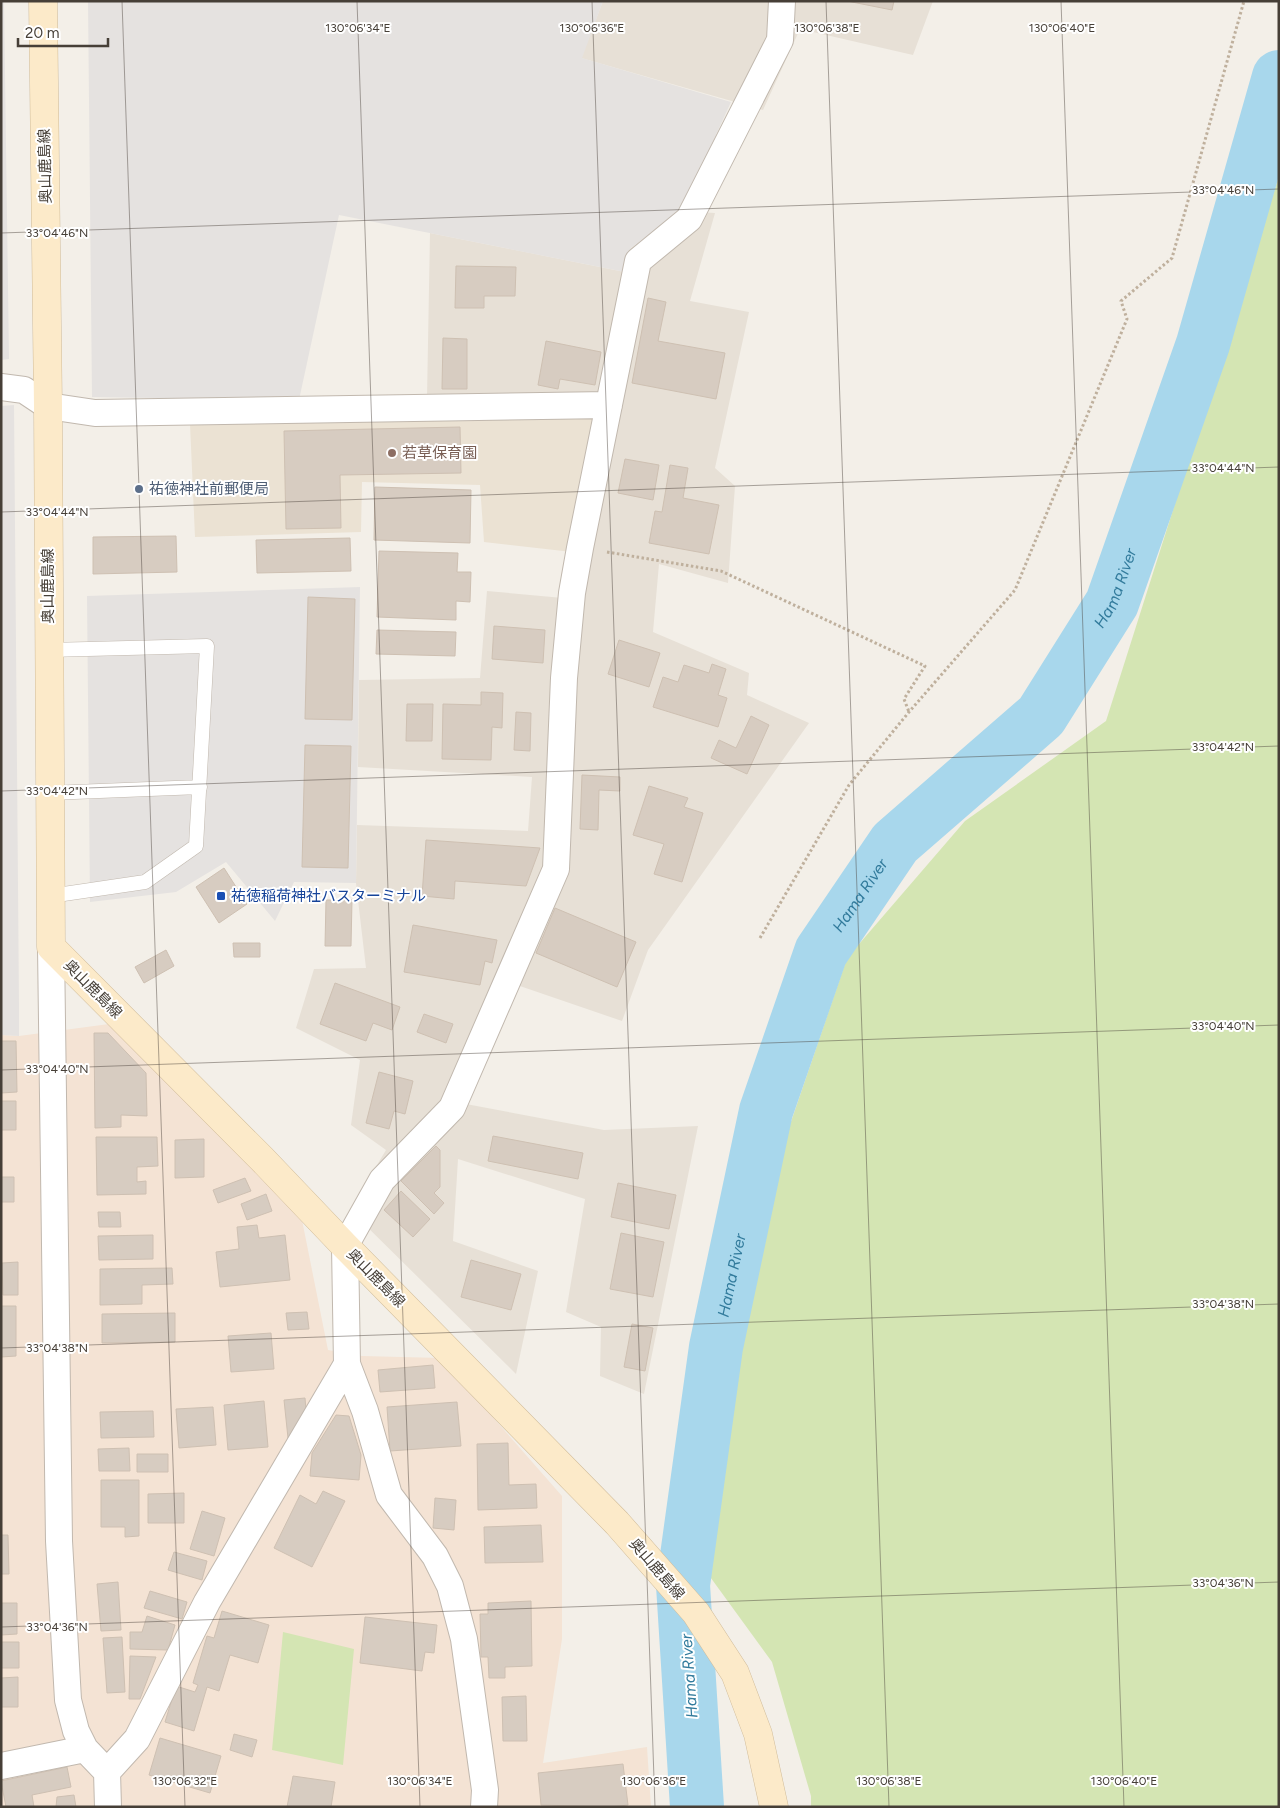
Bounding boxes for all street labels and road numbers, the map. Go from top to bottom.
street label: 奥山鹿島線 [35,128,55,204]
street label: 奥山鹿島線 [39,548,57,624]
street label: 奥山鹿島線 [60,956,126,1022]
street label: 奥山鹿島線 [343,1245,409,1311]
street label: 奥山鹿島線 [626,1535,688,1603]

